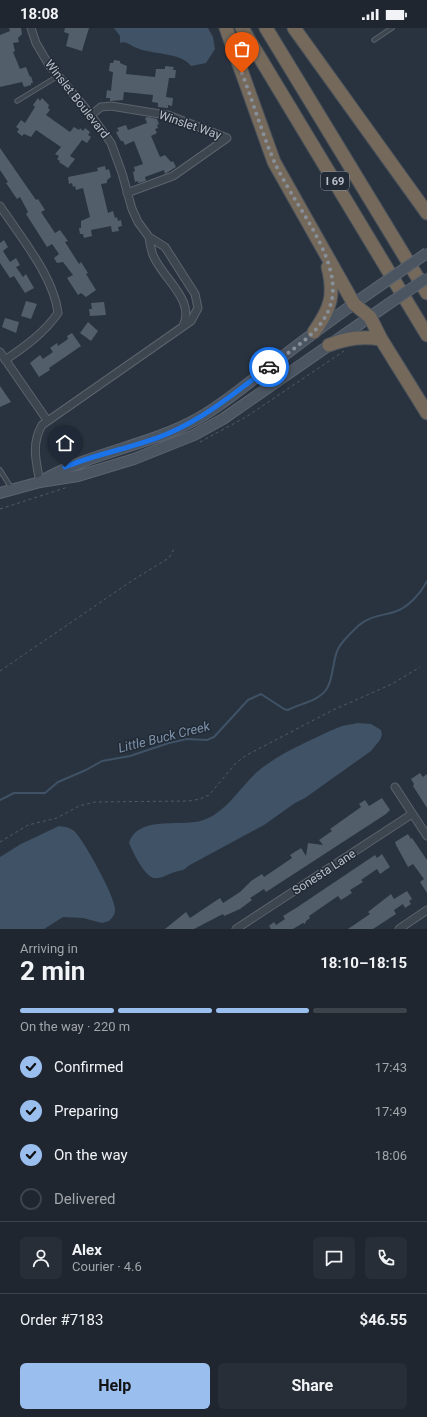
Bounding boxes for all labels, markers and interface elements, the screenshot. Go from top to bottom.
text: 18:08 [20,5,59,23]
pin [225,32,259,73]
icon: bag [231,38,253,60]
street label: Winslet Boulevard [42,57,112,141]
street label: Winslet Way [157,108,223,142]
road number: I 69 [321,172,349,190]
courier [249,347,289,387]
icon: car [258,356,280,378]
pin [48,426,82,467]
icon: home [54,432,76,454]
water label: Little Buck Creek [116,718,212,756]
street label: Sonesta Lane [290,846,358,898]
text: Arriving in [20,941,78,956]
text: 18:10–18:15 [320,954,407,972]
text: 2 min [20,956,85,986]
text: On the way · 220 m [20,1019,130,1034]
icon: check [20,1056,42,1078]
text: Confirmed [54,1058,124,1076]
text: 17:43 [375,1060,407,1075]
icon: check [20,1100,42,1122]
text: Preparing [54,1102,118,1120]
text: 17:49 [375,1104,407,1119]
icon: check [20,1144,42,1166]
text: On the way [54,1146,128,1164]
text: 18:06 [375,1148,407,1163]
text: Delivered [54,1190,116,1208]
button: person [20,1237,62,1279]
button: chat [313,1237,355,1279]
button: phone [365,1237,407,1279]
text: Alex [72,1241,102,1259]
text: Courier · 4.6 [72,1259,142,1274]
text: Order #7183 [20,1311,103,1329]
text: $46.55 [360,1311,407,1329]
button: Help [20,1363,210,1409]
button: Share [218,1363,407,1409]

